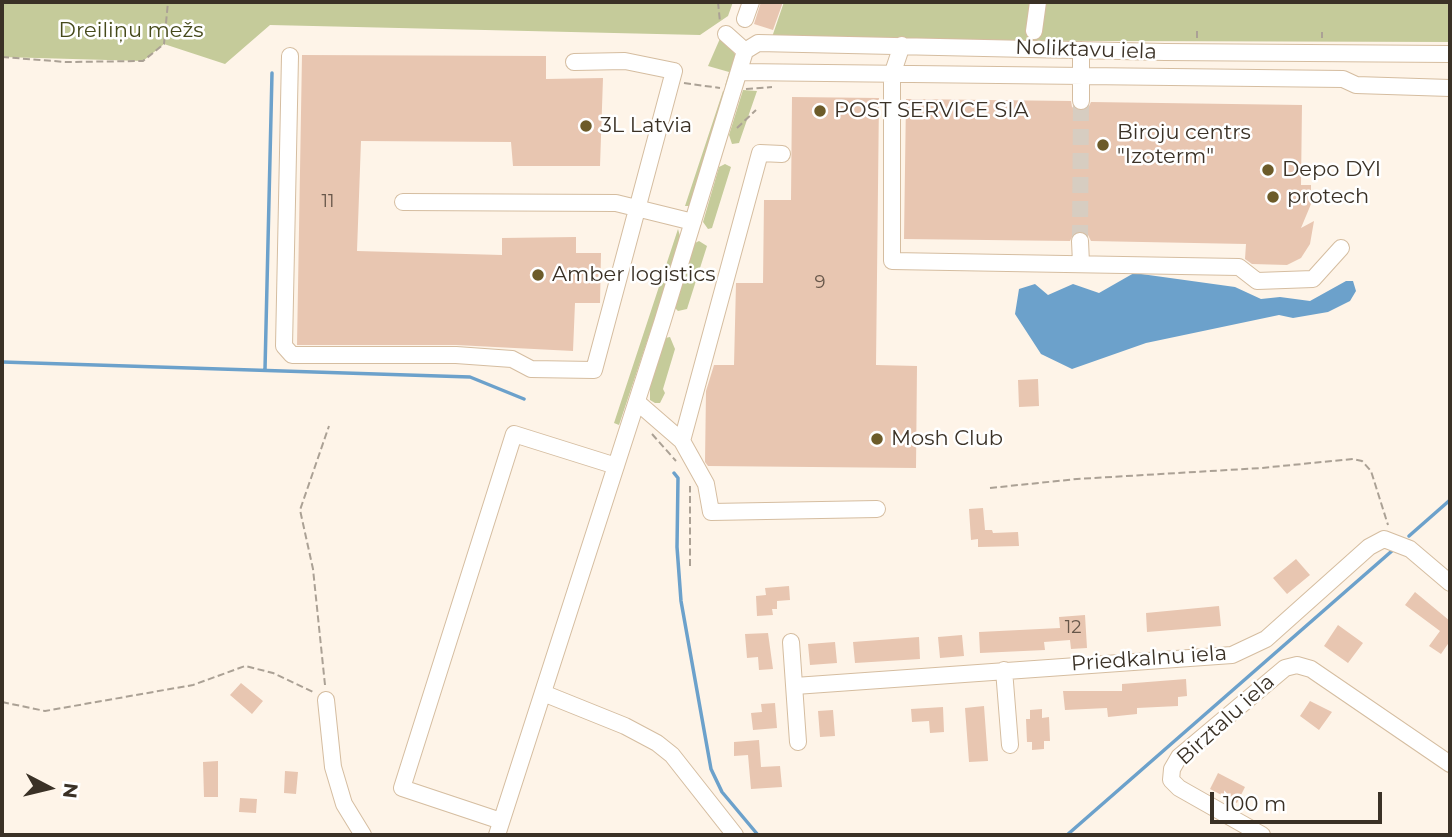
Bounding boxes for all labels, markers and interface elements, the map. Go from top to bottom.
park label: Dreiliņu mežs [59,18,203,44]
street label: Noliktavu iela [1015,35,1157,65]
place label: POST SERVICE SIA [834,98,1029,124]
marker: POST SERVICE SIA [812,103,828,119]
place label: 3L Latvia [600,113,692,139]
marker: 3L Latvia [578,118,594,134]
place label: Biroju centrs "Izoterm" [1117,120,1251,170]
marker: Biroju centrs "Izoterm" [1095,137,1111,153]
place label: Depo DYI [1282,157,1381,183]
marker: Depo DYI [1260,162,1276,178]
place label: protech [1287,184,1369,210]
marker: protech [1265,189,1281,205]
house number: 11 [322,191,334,213]
place label: Amber logistics [552,262,716,288]
marker: Amber logistics [530,267,546,283]
house number: 9 [815,272,825,294]
place label: Mosh Club [891,426,1003,452]
marker: Mosh Club [869,431,885,447]
house number: 12 [1065,617,1081,639]
street label: Priedkalnu iela [1070,641,1228,677]
street label: Birztalu iela [1172,670,1280,770]
north arrow [14,753,84,823]
scale bar [1214,778,1386,822]
text: N [58,782,83,800]
text: 100 m [1223,791,1286,816]

